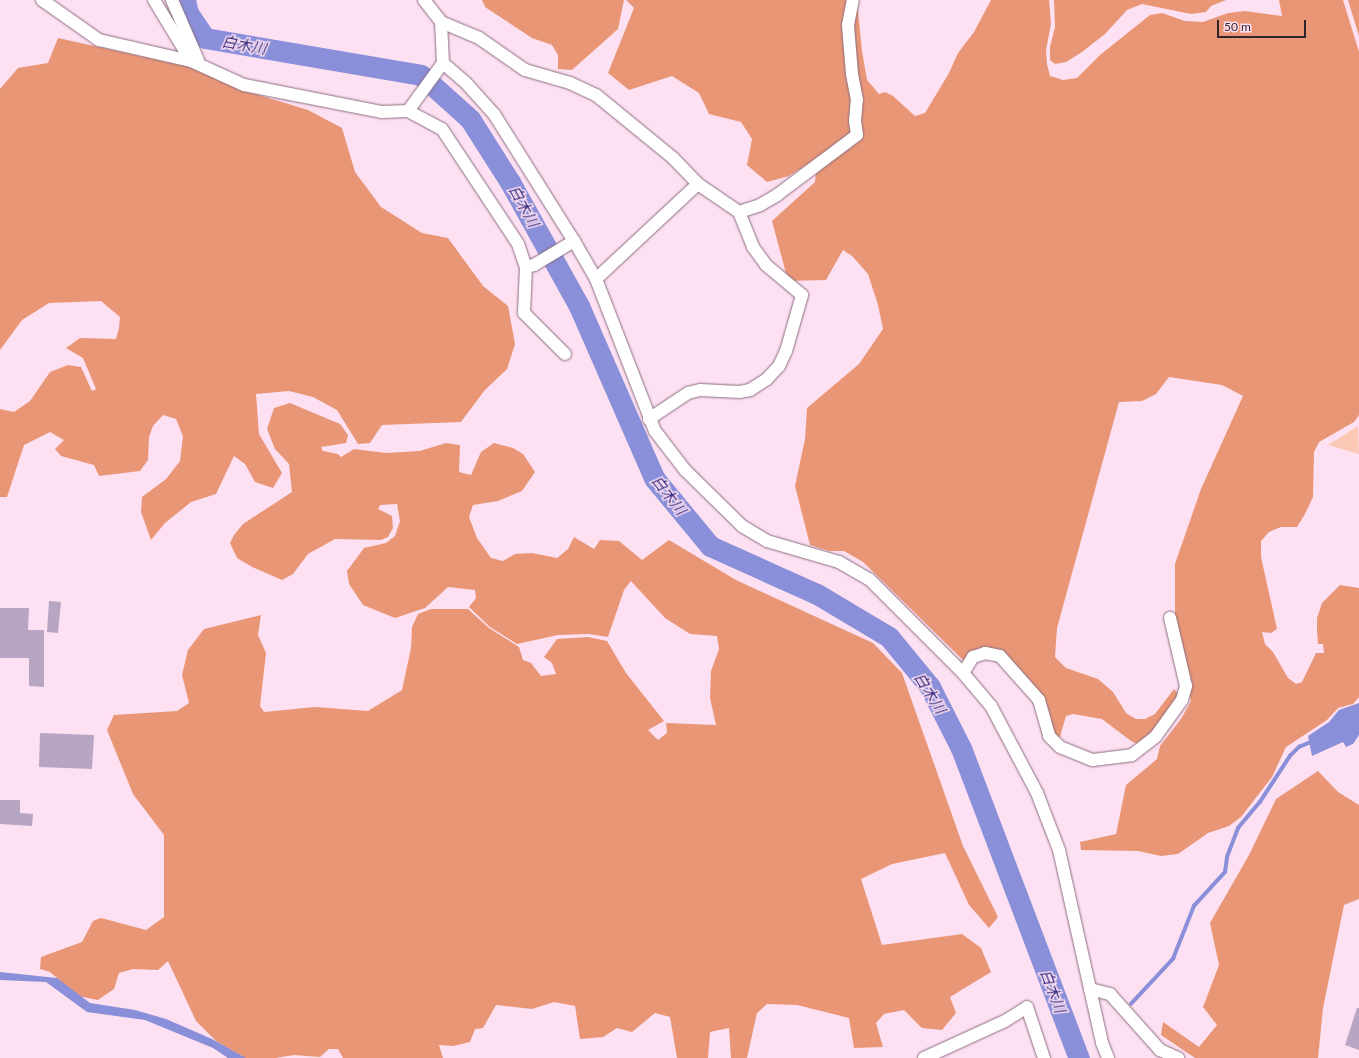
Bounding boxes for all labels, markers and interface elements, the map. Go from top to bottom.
scale bar [1219,12,1308,38]
text: 50 m [1224,19,1251,34]
water label: 白木川 [220,32,268,58]
water label: 白木川 [505,182,543,230]
water label: 白木川 [648,472,690,518]
water label: 白木川 [910,669,950,717]
water label: 白木川 [1037,967,1069,1015]

